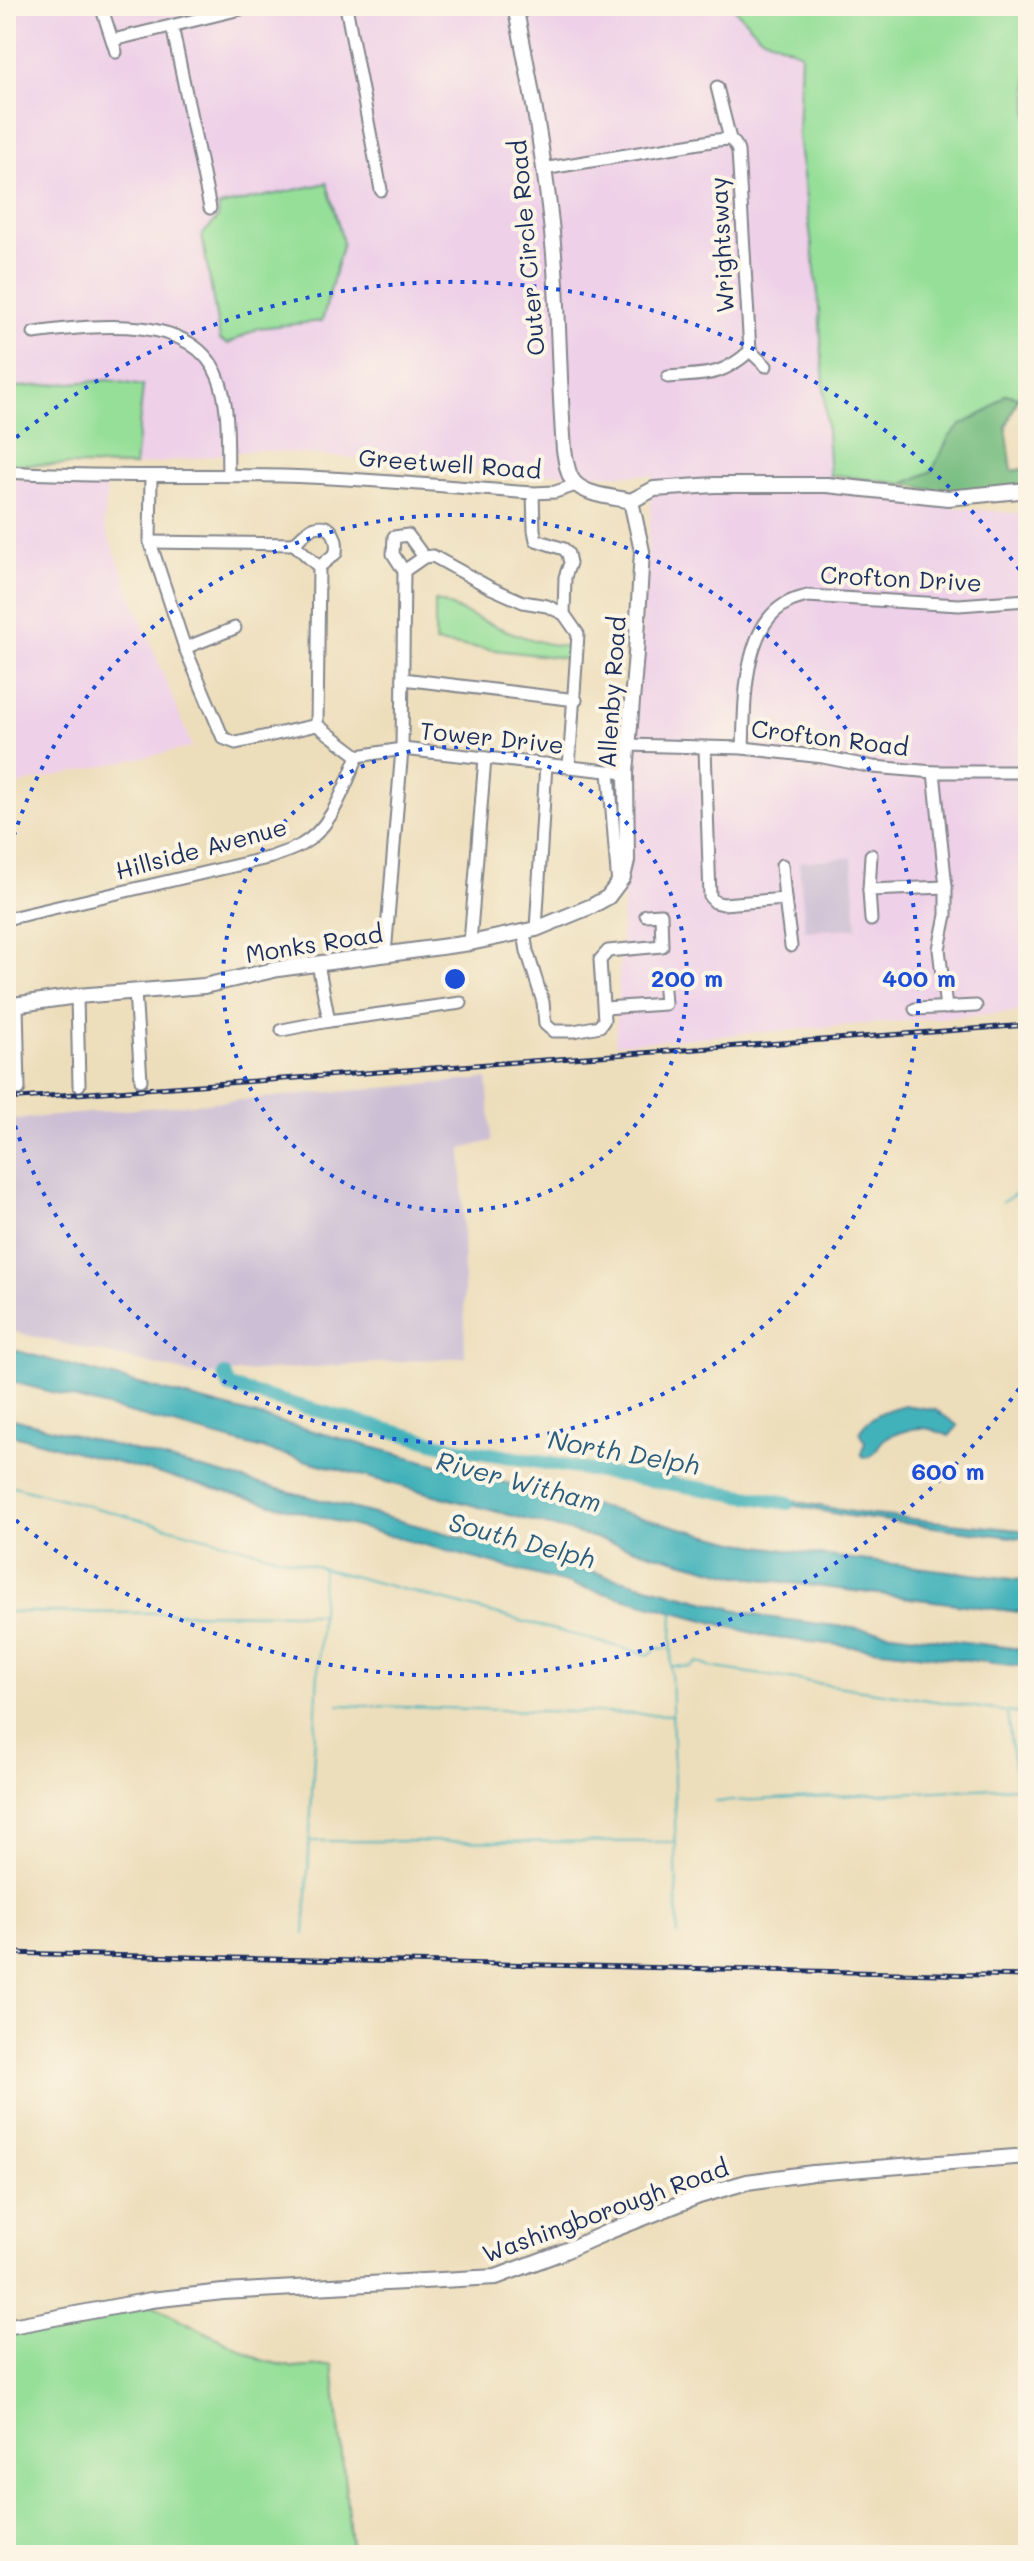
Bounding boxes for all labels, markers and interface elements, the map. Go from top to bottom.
street label: Outer Circle Road [501,139,551,357]
street label: Wrightsway [702,176,740,314]
street label: Greetwell Road [358,441,542,485]
street label: Crofton Drive [819,558,983,598]
street label: Allenby Road [590,615,632,769]
street label: Crofton Road [750,712,910,762]
street label: Tower Drive [419,714,565,760]
street label: Hillside Avenue [112,810,290,886]
street label: Monks Road [243,917,385,969]
text: 200 m [651,962,723,993]
text: 400 m [882,962,956,993]
centre of rings [441,965,469,993]
water label: North Delph [546,1422,702,1482]
water label: River Witham [433,1443,605,1519]
text: 600 m [911,1455,985,1486]
water label: South Delph [445,1504,599,1576]
street label: Washingborough Road [478,2151,732,2269]

